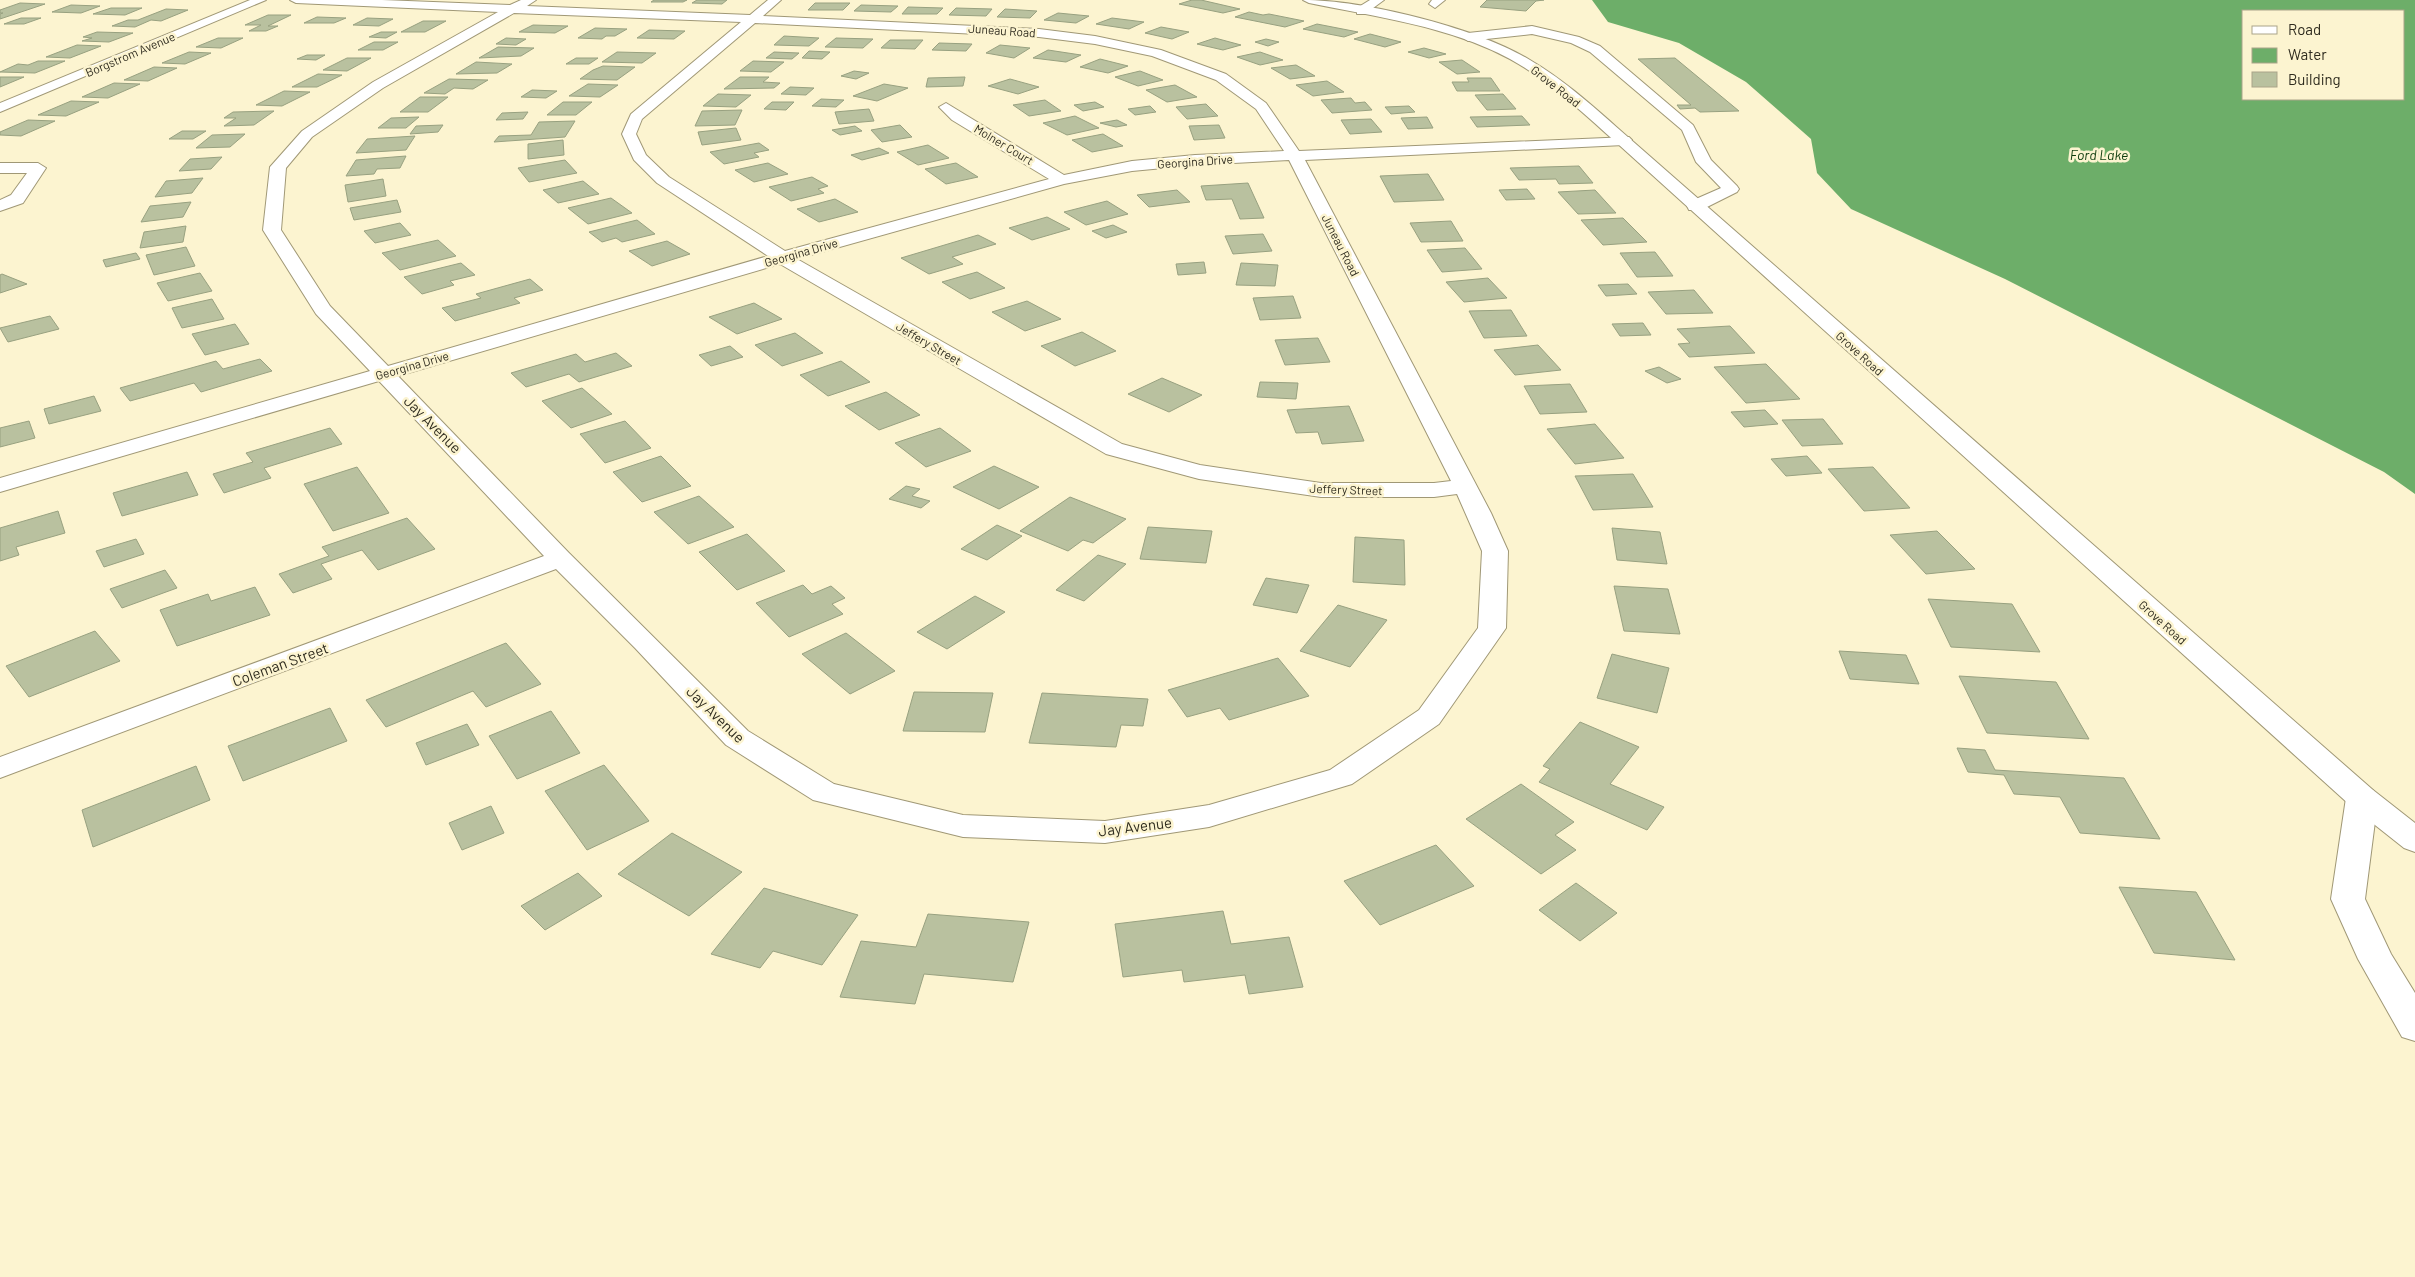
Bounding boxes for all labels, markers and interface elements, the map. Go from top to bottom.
legend [2242,10,2405,100]
text: Road [2288,20,2321,38]
street label: Juneau Road [968,21,1036,39]
street label: Borgstrom Avenue [83,29,177,79]
text: Water [2288,45,2327,63]
street label: Grove Road [1529,62,1583,110]
text: Building [2288,70,2341,88]
street label: Molner Court [972,121,1036,167]
water label: Ford Lake [2070,146,2128,163]
street label: Georgina Drive [1157,151,1233,171]
street label: Juneau Road [1319,212,1363,278]
street label: Georgina Drive [763,235,839,269]
street label: Jeffery Street [894,319,964,367]
street label: Grove Road [1833,328,1887,378]
street label: Georgina Drive [374,348,450,382]
street label: Jay Avenue [401,392,465,456]
street label: Jeffery Street [1309,481,1383,497]
street label: Grove Road [2136,597,2190,647]
street label: Coleman Street [230,638,330,690]
street label: Jay Avenue [683,682,749,746]
street label: Jay Avenue [1097,813,1173,839]

